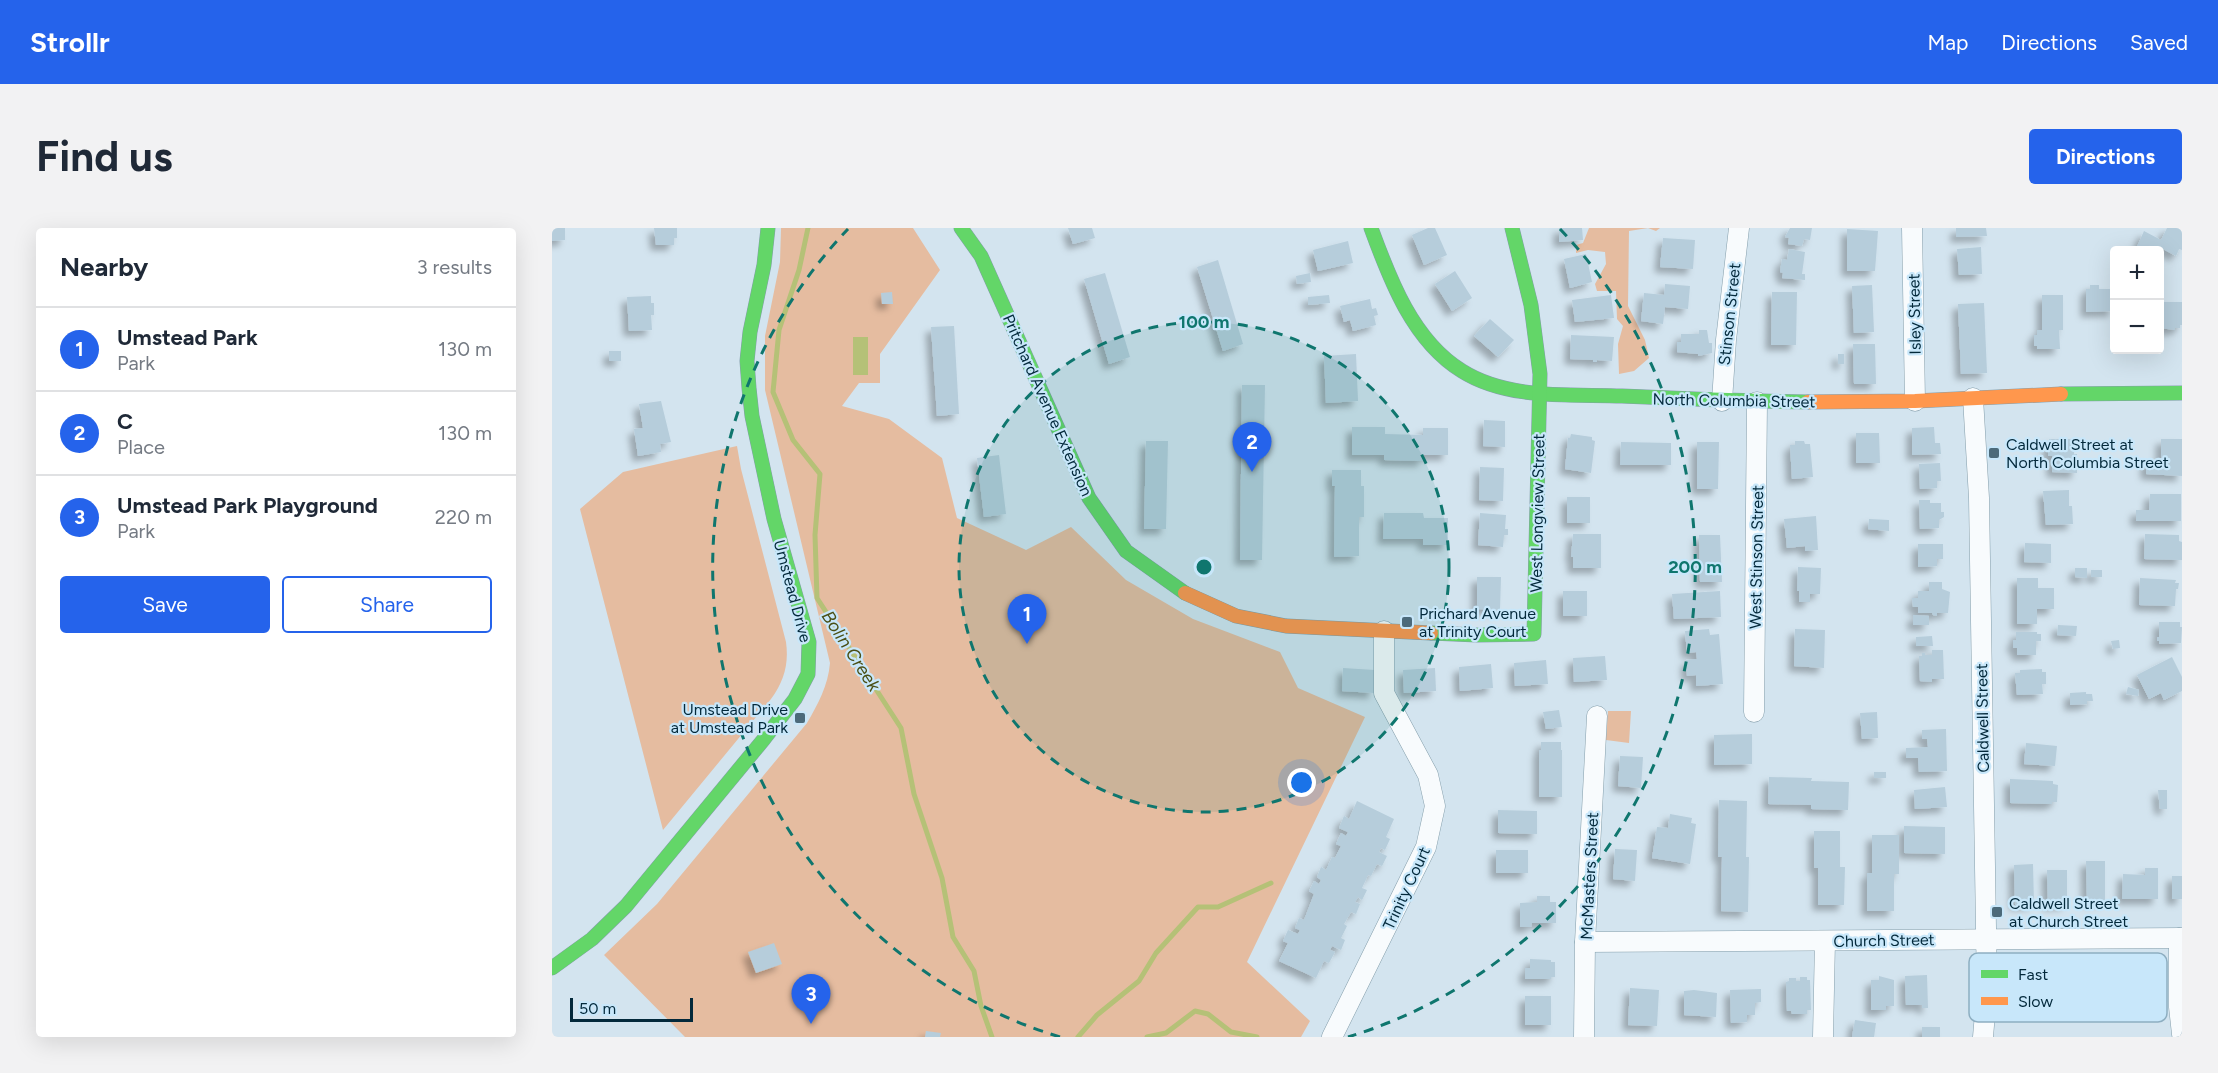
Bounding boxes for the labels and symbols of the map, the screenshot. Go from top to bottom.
street label: Stinson Street [1715,262,1744,366]
street label: Isley Street [1904,273,1925,355]
street label: Pritchard Avenue Extension [999,311,1096,499]
text: 100 m [1179,311,1229,333]
street label: North Columbia Street [1652,390,1816,411]
pin: 2 [1232,422,1272,472]
street label: West Longview Street [1527,434,1548,593]
place label: Caldwell Street at North Columbia Street [2006,435,2169,472]
marker: Caldwell Street at North Columbia Street [1987,446,2001,460]
street label: West Stinson Street [1746,485,1767,629]
street label: Umstead Drive [770,538,815,645]
text: 200 m [1668,556,1722,578]
centre of rings [1194,557,1214,577]
pin: 1 [1008,594,1046,644]
place label: Prichard Avenue at Trinity Court [1419,604,1536,641]
water label: Bolin Creek [817,607,886,696]
marker: Prichard Avenue at Trinity Court [1400,615,1414,629]
street label: Caldwell Street [1972,663,1993,773]
place label: Umstead Drive at Umstead Park [671,700,788,737]
marker: Umstead Drive at Umstead Park [793,711,807,725]
your location [1287,768,1316,797]
street label: McMasters Street [1577,812,1602,940]
street label: Trinity Court [1379,844,1434,933]
place label: Caldwell Street at Church Street [2009,894,2128,931]
marker: Caldwell Street at Church Street [1990,905,2004,919]
street label: Church Street [1833,930,1935,951]
legend [1969,953,2167,1022]
text: Fast [2018,965,2048,984]
pin: 3 [792,974,830,1024]
text: Slow [2018,992,2053,1011]
scale bar [570,995,693,1022]

